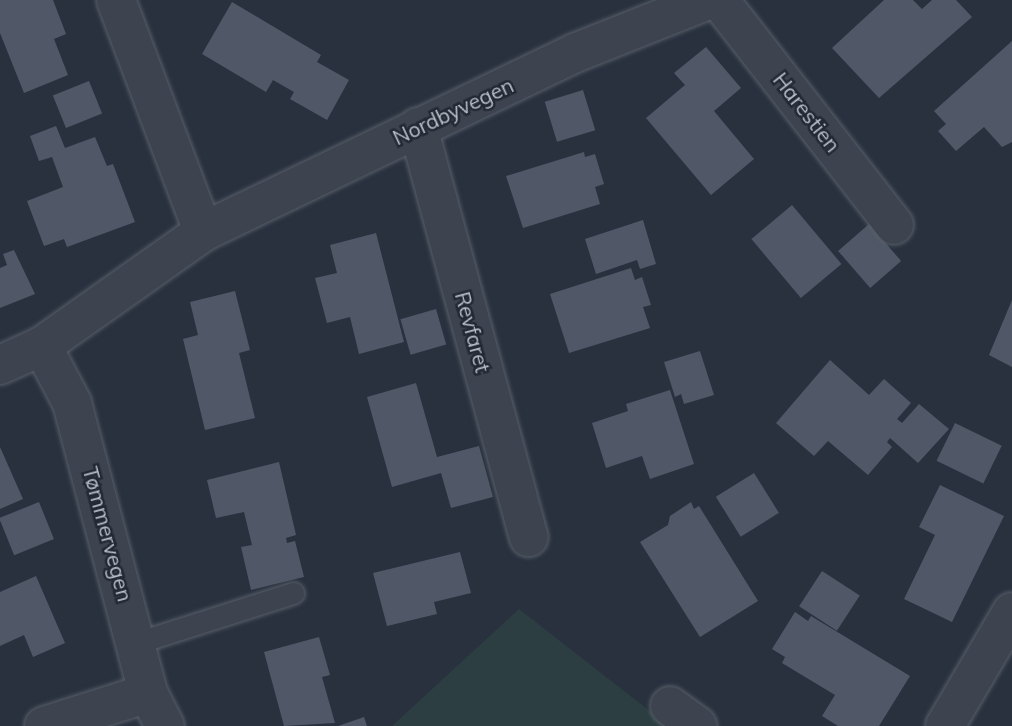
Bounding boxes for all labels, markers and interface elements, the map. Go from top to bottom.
street label: Harestien [768,67,846,157]
street label: Nordbyvegen [389,72,517,150]
street label: Revfaret [450,289,496,375]
street label: Tømmervegen [78,464,138,604]

